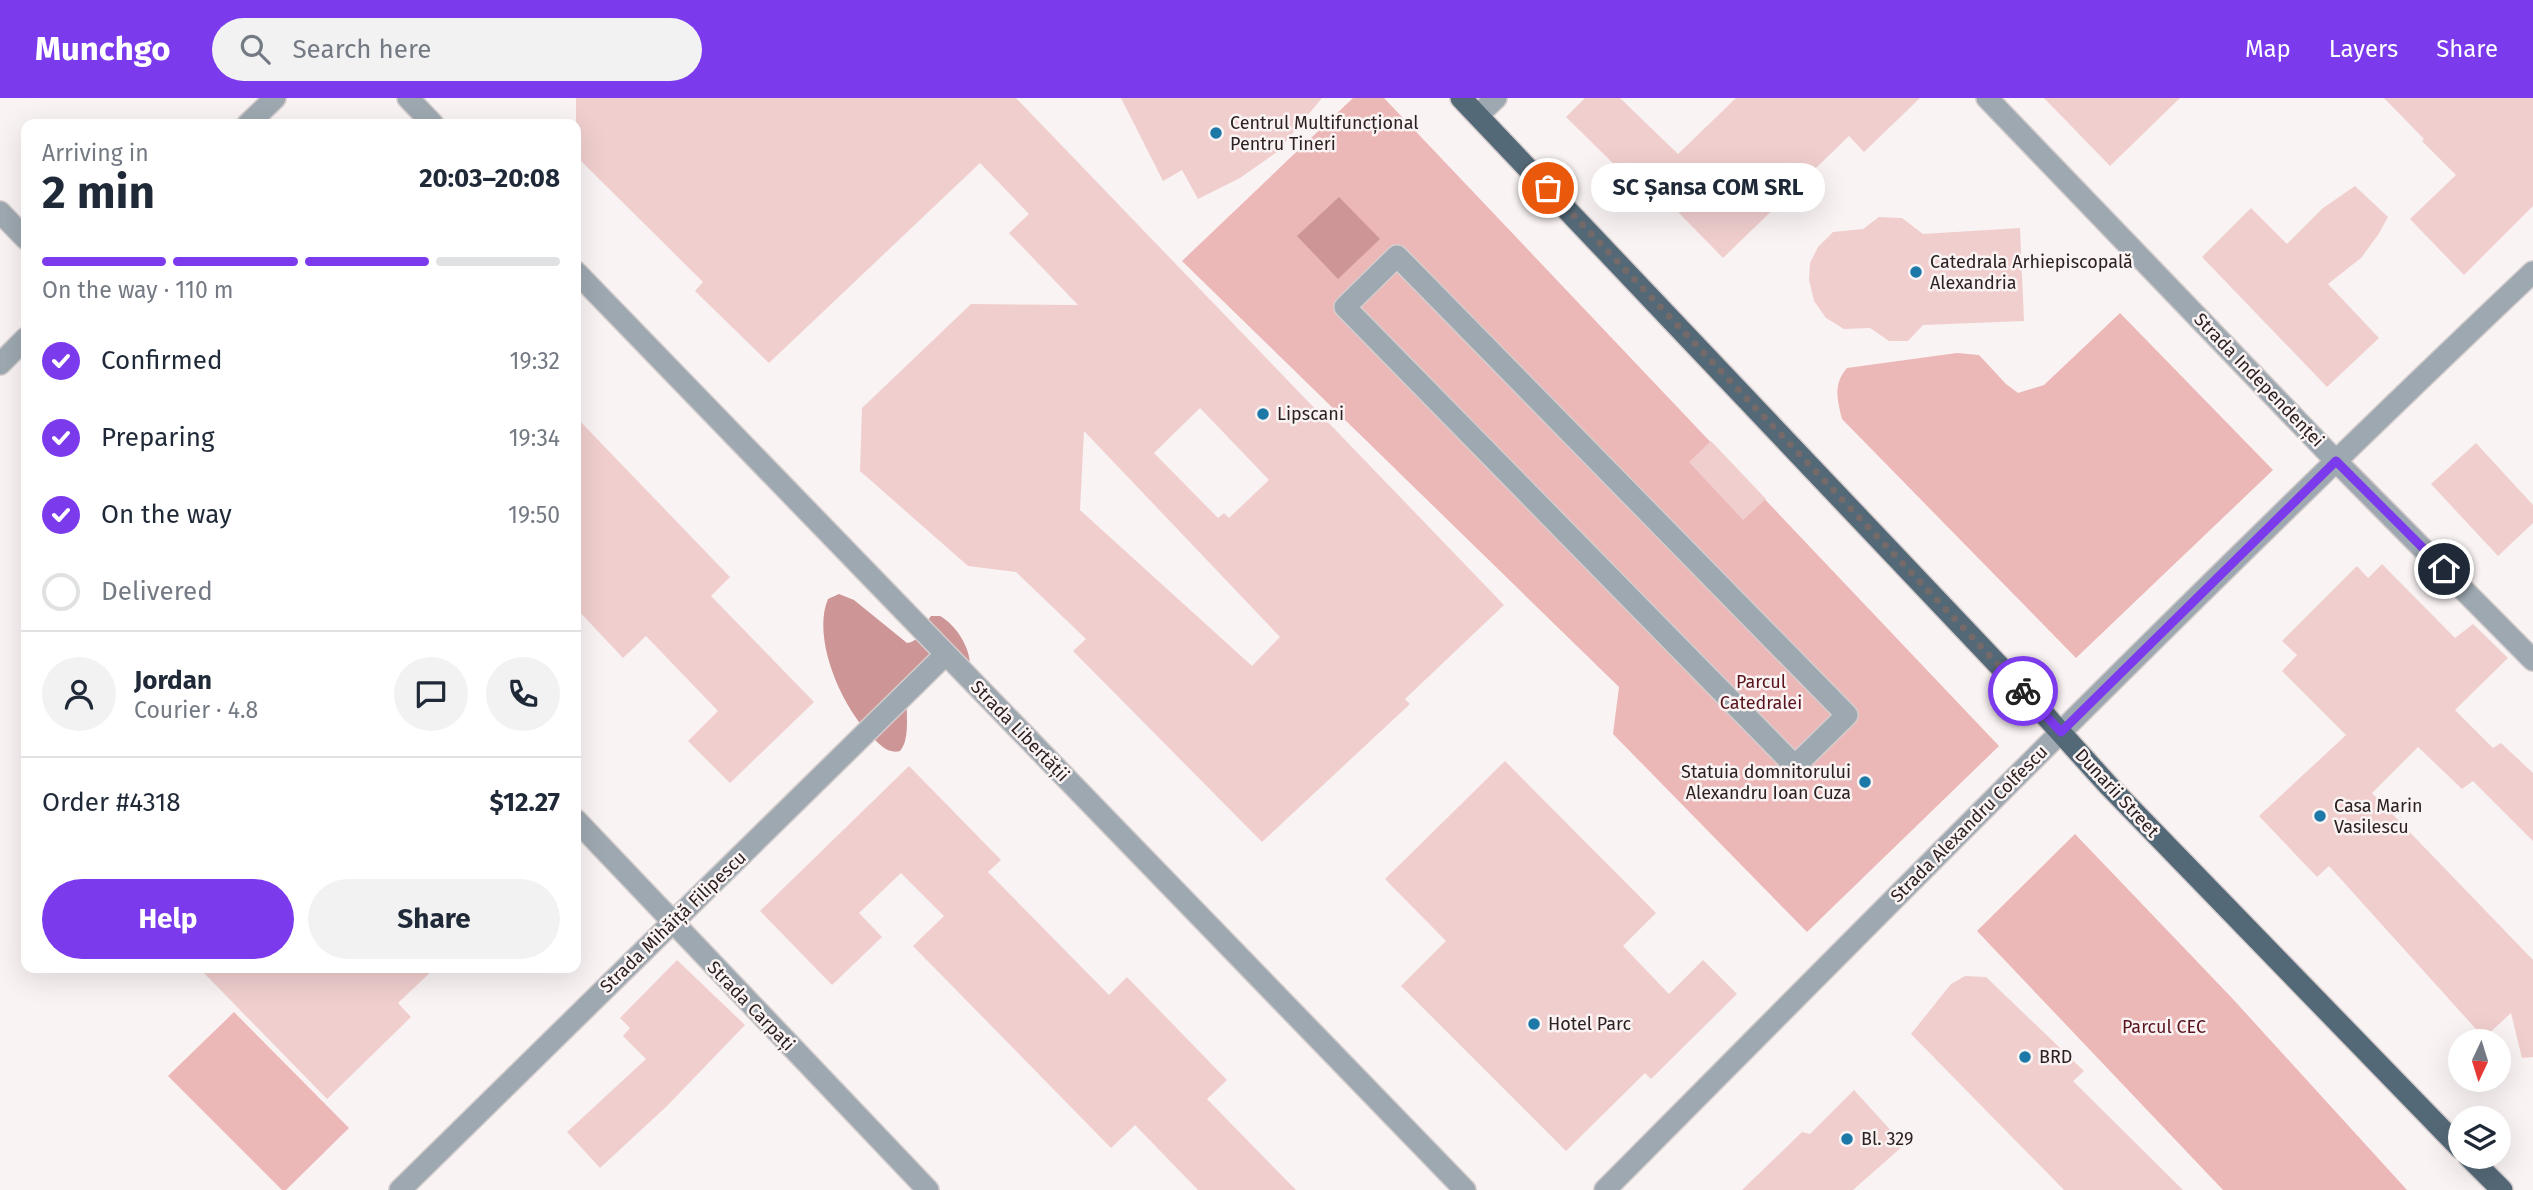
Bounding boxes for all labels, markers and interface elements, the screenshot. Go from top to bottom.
search box [212,18,702,81]
text: Munchgo [35,29,170,69]
icon: search [236,30,274,68]
text: Search here [292,34,431,65]
text: Map [2245,35,2291,63]
text: Layers [2329,35,2398,63]
text: Share [2436,35,2498,63]
place label: Centrul Multifuncțional Pentru Tineri [1230,112,1419,155]
marker: Centrul Multifuncțional Pentru Tineri [1208,125,1224,141]
text: Arriving in [42,139,149,167]
pin [1518,158,1578,218]
text: 20:03–20:08 [419,163,560,194]
callout: SC Șansa COM SRL [1590,164,1824,212]
text: 2 min [42,165,155,220]
icon: bag [1529,169,1567,207]
text: SC Șansa COM SRL [1613,173,1803,201]
place label: Catedrala Arhiepiscopală Alexandria [1930,251,2133,294]
marker: Catedrala Arhiepiscopală Alexandria [1908,264,1924,280]
text: On the way · 110 m [42,276,234,304]
street label: Strada Independenței [2189,309,2329,452]
icon: check [42,342,80,380]
text: Confirmed [101,345,222,376]
text: 19:32 [510,347,560,375]
place label: Lipscani [1277,403,1344,425]
marker: Lipscani [1255,406,1271,422]
icon: check [42,419,80,457]
text: Preparing [101,422,214,453]
text: 19:34 [509,424,560,452]
icon: check [42,496,80,534]
text: On the way [101,499,232,530]
text: 19:50 [508,501,560,529]
pin [2414,539,2474,599]
icon: home [2425,550,2463,588]
text: Delivered [101,576,213,607]
courier [1988,656,2058,726]
button: person [42,657,116,731]
button: chat [394,657,468,731]
button: phone [486,657,560,731]
text: Jordan [134,665,212,696]
park label: Parcul Catedralei [1720,671,1802,714]
icon: bike [2004,672,2042,710]
street label: Strada Libertății [965,676,1074,787]
text: Courier · 4.8 [134,696,258,724]
street label: Strada Alexandru Colfescu [1886,741,2052,907]
street label: Dunarii Street [2070,744,2164,842]
place label: Statuia domnitorului Alexandru Ioan Cuza [1681,761,1851,804]
marker: Statuia domnitorului Alexandru Ioan Cuza [1857,774,1873,790]
text: Order #4318 [42,787,181,818]
text: $12.27 [490,787,560,818]
place label: Casa Marin Vasilescu [2334,795,2423,838]
marker: Casa Marin Vasilescu [2312,808,2328,824]
street label: Strada Mihăiță Filipescu [595,846,751,998]
button: Help [42,879,294,959]
button: Share [308,879,560,959]
street label: Strada Carpați [702,957,799,1056]
place label: Hotel Parc [1548,1013,1632,1035]
marker: Hotel Parc [1526,1016,1542,1032]
park label: Parcul CEC [2122,1016,2206,1038]
north arrow [2448,1029,2511,1092]
map controls [2448,1029,2511,1169]
place label: BRD [2039,1046,2072,1068]
marker: BRD [2017,1049,2033,1065]
button: layers [2448,1106,2511,1169]
place label: Bl. 329 [1861,1128,1913,1150]
marker: Bl. 329 [1839,1131,1855,1147]

